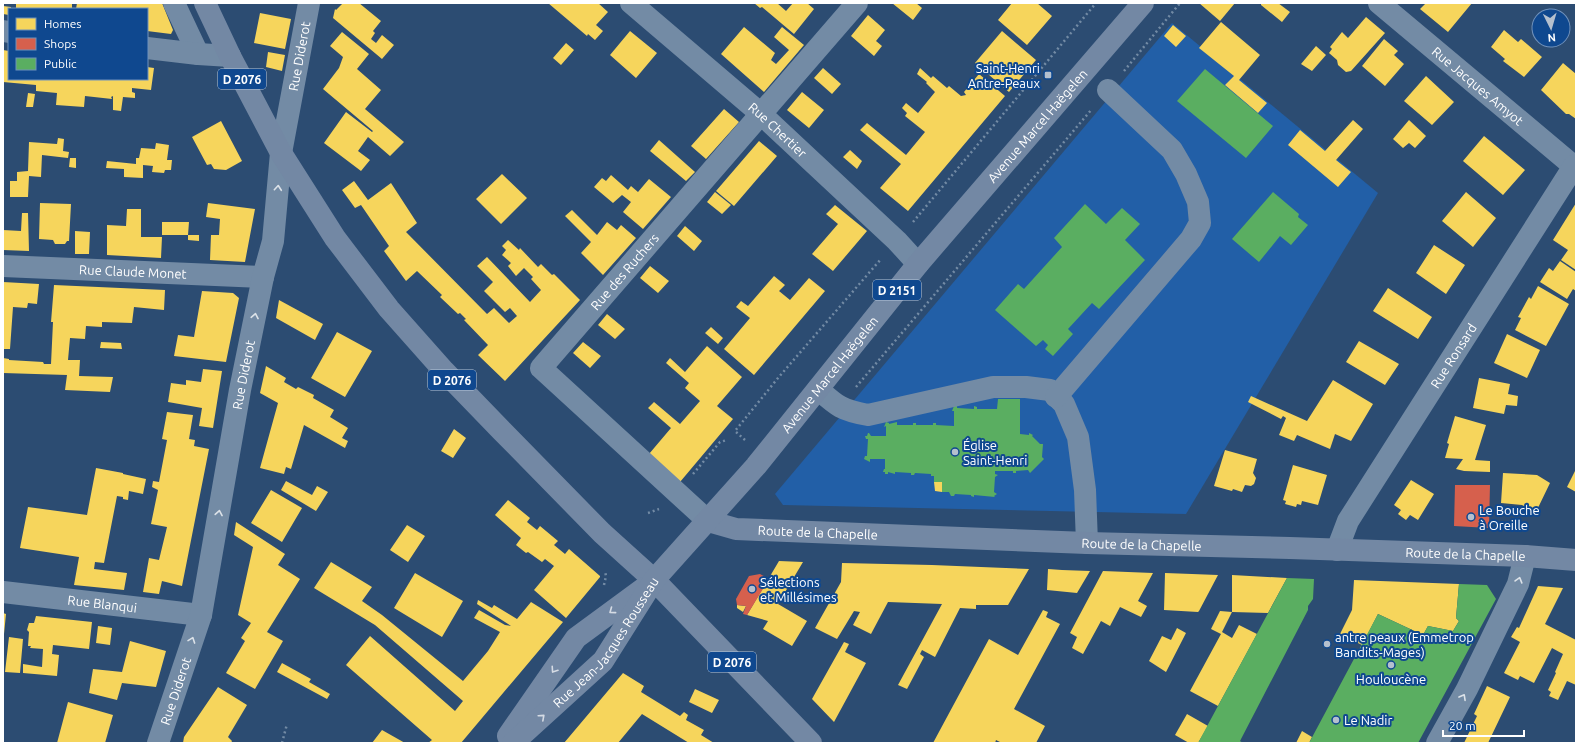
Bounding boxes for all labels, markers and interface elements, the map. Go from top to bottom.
legend [8,8,148,80]
north arrow [1531,8,1571,48]
text: Homes [44,17,82,30]
street label: Rue Diderot [286,20,312,92]
text: N [1547,32,1556,44]
text: Shops [44,37,76,50]
street label: Rue Jacques Amyot [1430,44,1526,128]
text: Public [44,57,77,70]
place label: Saint-Henri Antre-Peaux [968,61,1040,90]
street label: Avenue Marcel Haëgelen [985,66,1090,185]
road number: D 2076 [218,69,266,89]
marker: Saint-Henri Antre-Peaux [1043,70,1053,80]
street label: Rue Chertier [746,100,810,160]
one-way arrow [273,185,282,191]
street label: Rue des Ruchers [588,230,661,312]
street label: Rue Claude Monet [79,262,187,281]
road number: D 2151 [873,280,921,300]
one-way arrow [251,313,259,319]
street label: Avenue Marcel Haëgelen [779,313,880,435]
street label: Rue Ronsard [1428,321,1479,391]
street label: Rue Diderot [230,339,257,411]
road number: D 2076 [428,370,476,390]
place label: Église Saint-Henri [963,437,1027,467]
marker: Église Saint-Henri [950,447,960,457]
place label: Le Bouche à Oreille [1479,503,1540,532]
one-way arrow [214,509,223,516]
marker: Le Bouche à Oreille [1466,512,1476,522]
street label: Route de la Chapelle [757,523,878,542]
street label: Route de la Chapelle [1081,536,1202,553]
street label: Route de la Chapelle [1405,545,1526,563]
street label: Rue Jean-Jacques Rousseau [550,575,661,710]
place label: Sélections et Millésimes [760,575,837,604]
one-way arrow [1514,576,1523,583]
marker: Sélections et Millésimes [747,584,757,594]
street label: Rue Blanqui [67,593,138,615]
one-way arrow [609,607,616,614]
place label: antre peaux (Emmetrop Bandits-Mages) [1335,630,1474,660]
one-way arrow [188,636,196,643]
marker: antre peaux (Emmetrop Bandits-Mages) [1322,639,1332,649]
road number: D 2076 [708,652,756,672]
street label: Rue Diderot [158,655,193,727]
marker: Houloucène [1386,660,1396,670]
one-way arrow [551,666,559,673]
place label: Houloucène [1356,672,1426,686]
one-way arrow [1458,694,1465,701]
scale bar [1443,712,1524,738]
place label: Le Nadir [1344,713,1392,727]
one-way arrow [537,714,545,721]
marker: Le Nadir [1331,715,1341,725]
text: 20 m [1449,719,1476,732]

